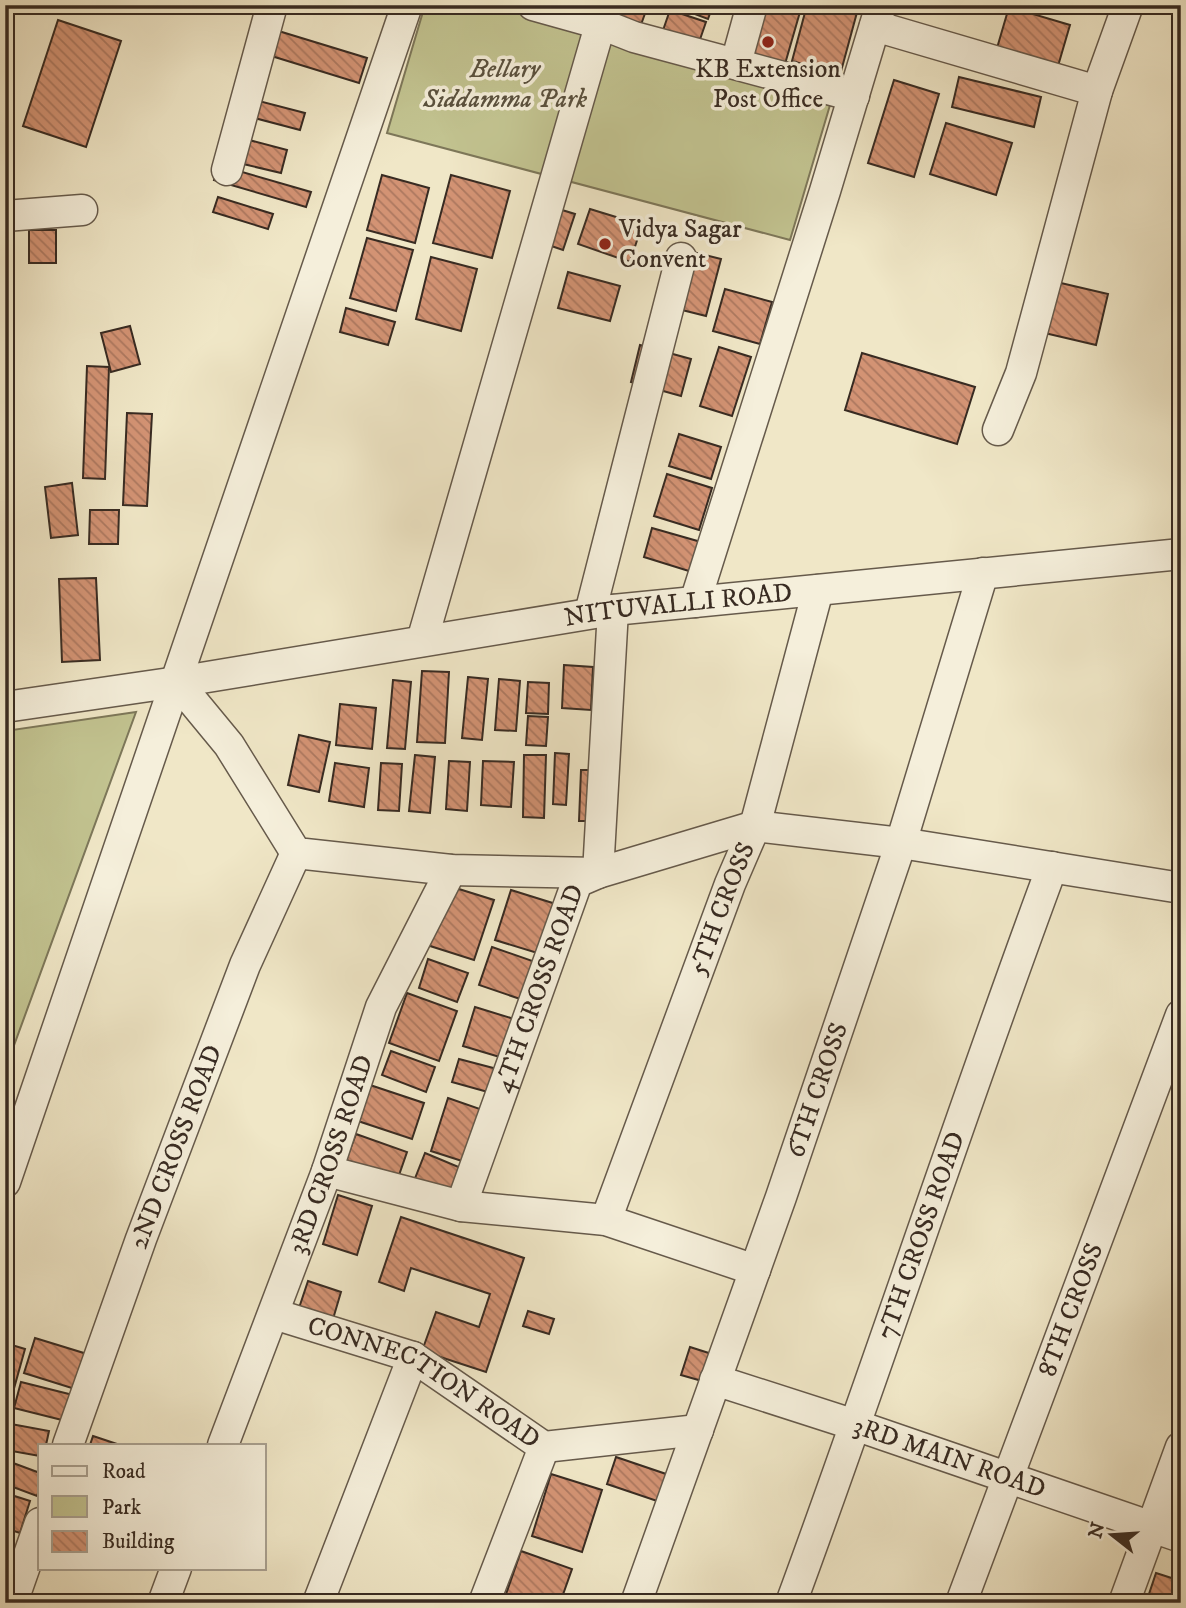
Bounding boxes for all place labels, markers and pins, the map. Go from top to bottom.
marker: KB Extension Post Office [760,34,776,50]
place label: KB Extension Post Office [695,53,841,116]
place label: Vidya Sagar Convent [618,213,742,276]
marker: Vidya Sagar Convent [597,236,613,252]

